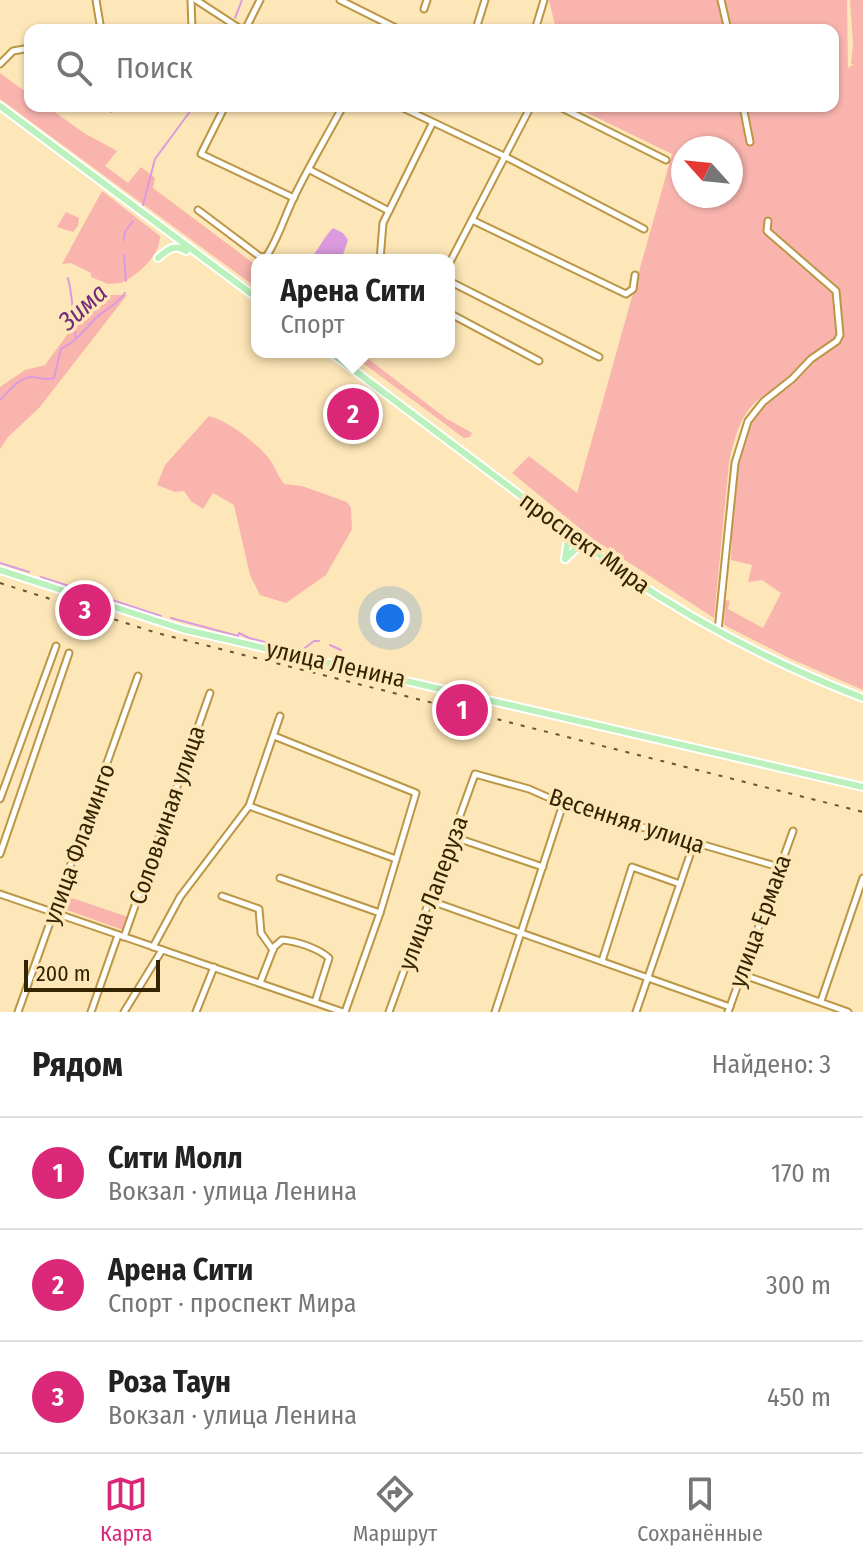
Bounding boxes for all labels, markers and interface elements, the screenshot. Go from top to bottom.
search box [24,24,839,112]
icon: search [52,46,96,90]
text: Поиск [116,50,193,86]
north arrow [671,136,743,208]
popup [251,254,455,358]
text: Арена Сити [280,273,426,309]
water label: Зима [51,277,114,338]
text: Спорт [280,309,344,340]
pin: 2 [327,384,379,444]
street label: проспект Мира [515,486,655,600]
pin: 3 [59,580,111,640]
your location [370,598,410,638]
street label: улица Ленина [264,634,408,694]
pin: 1 [436,680,488,740]
street label: Соловьиная улица [123,722,211,908]
street label: улица Фламинго [37,760,121,928]
street label: Весенняя улица [546,783,708,859]
street label: улица Лаперуза [392,812,474,974]
street label: улица Ермака [723,851,797,991]
scale bar [24,956,160,992]
text: 200 m [36,960,91,987]
text: Рядом [32,1044,123,1085]
text: Найдено: 3 [712,1049,831,1080]
text: Сити Молл [108,1140,243,1176]
text: 1 [53,1158,64,1189]
text: 170 m [771,1158,831,1189]
text: Вокзал · улица Ленина [108,1176,357,1207]
text: Арена Сити [108,1252,253,1288]
text: 2 [52,1270,64,1301]
text: 300 m [766,1270,831,1301]
text: Спорт · проспект Мира [108,1288,356,1319]
text: Роза Таун [108,1364,231,1400]
text: 3 [52,1382,64,1413]
text: 450 m [767,1382,831,1413]
text: Вокзал · улица Ленина [108,1400,357,1431]
tab: Карта [100,1472,153,1547]
tab: Маршрут [353,1472,437,1547]
tab: Сохранённые [637,1472,763,1547]

